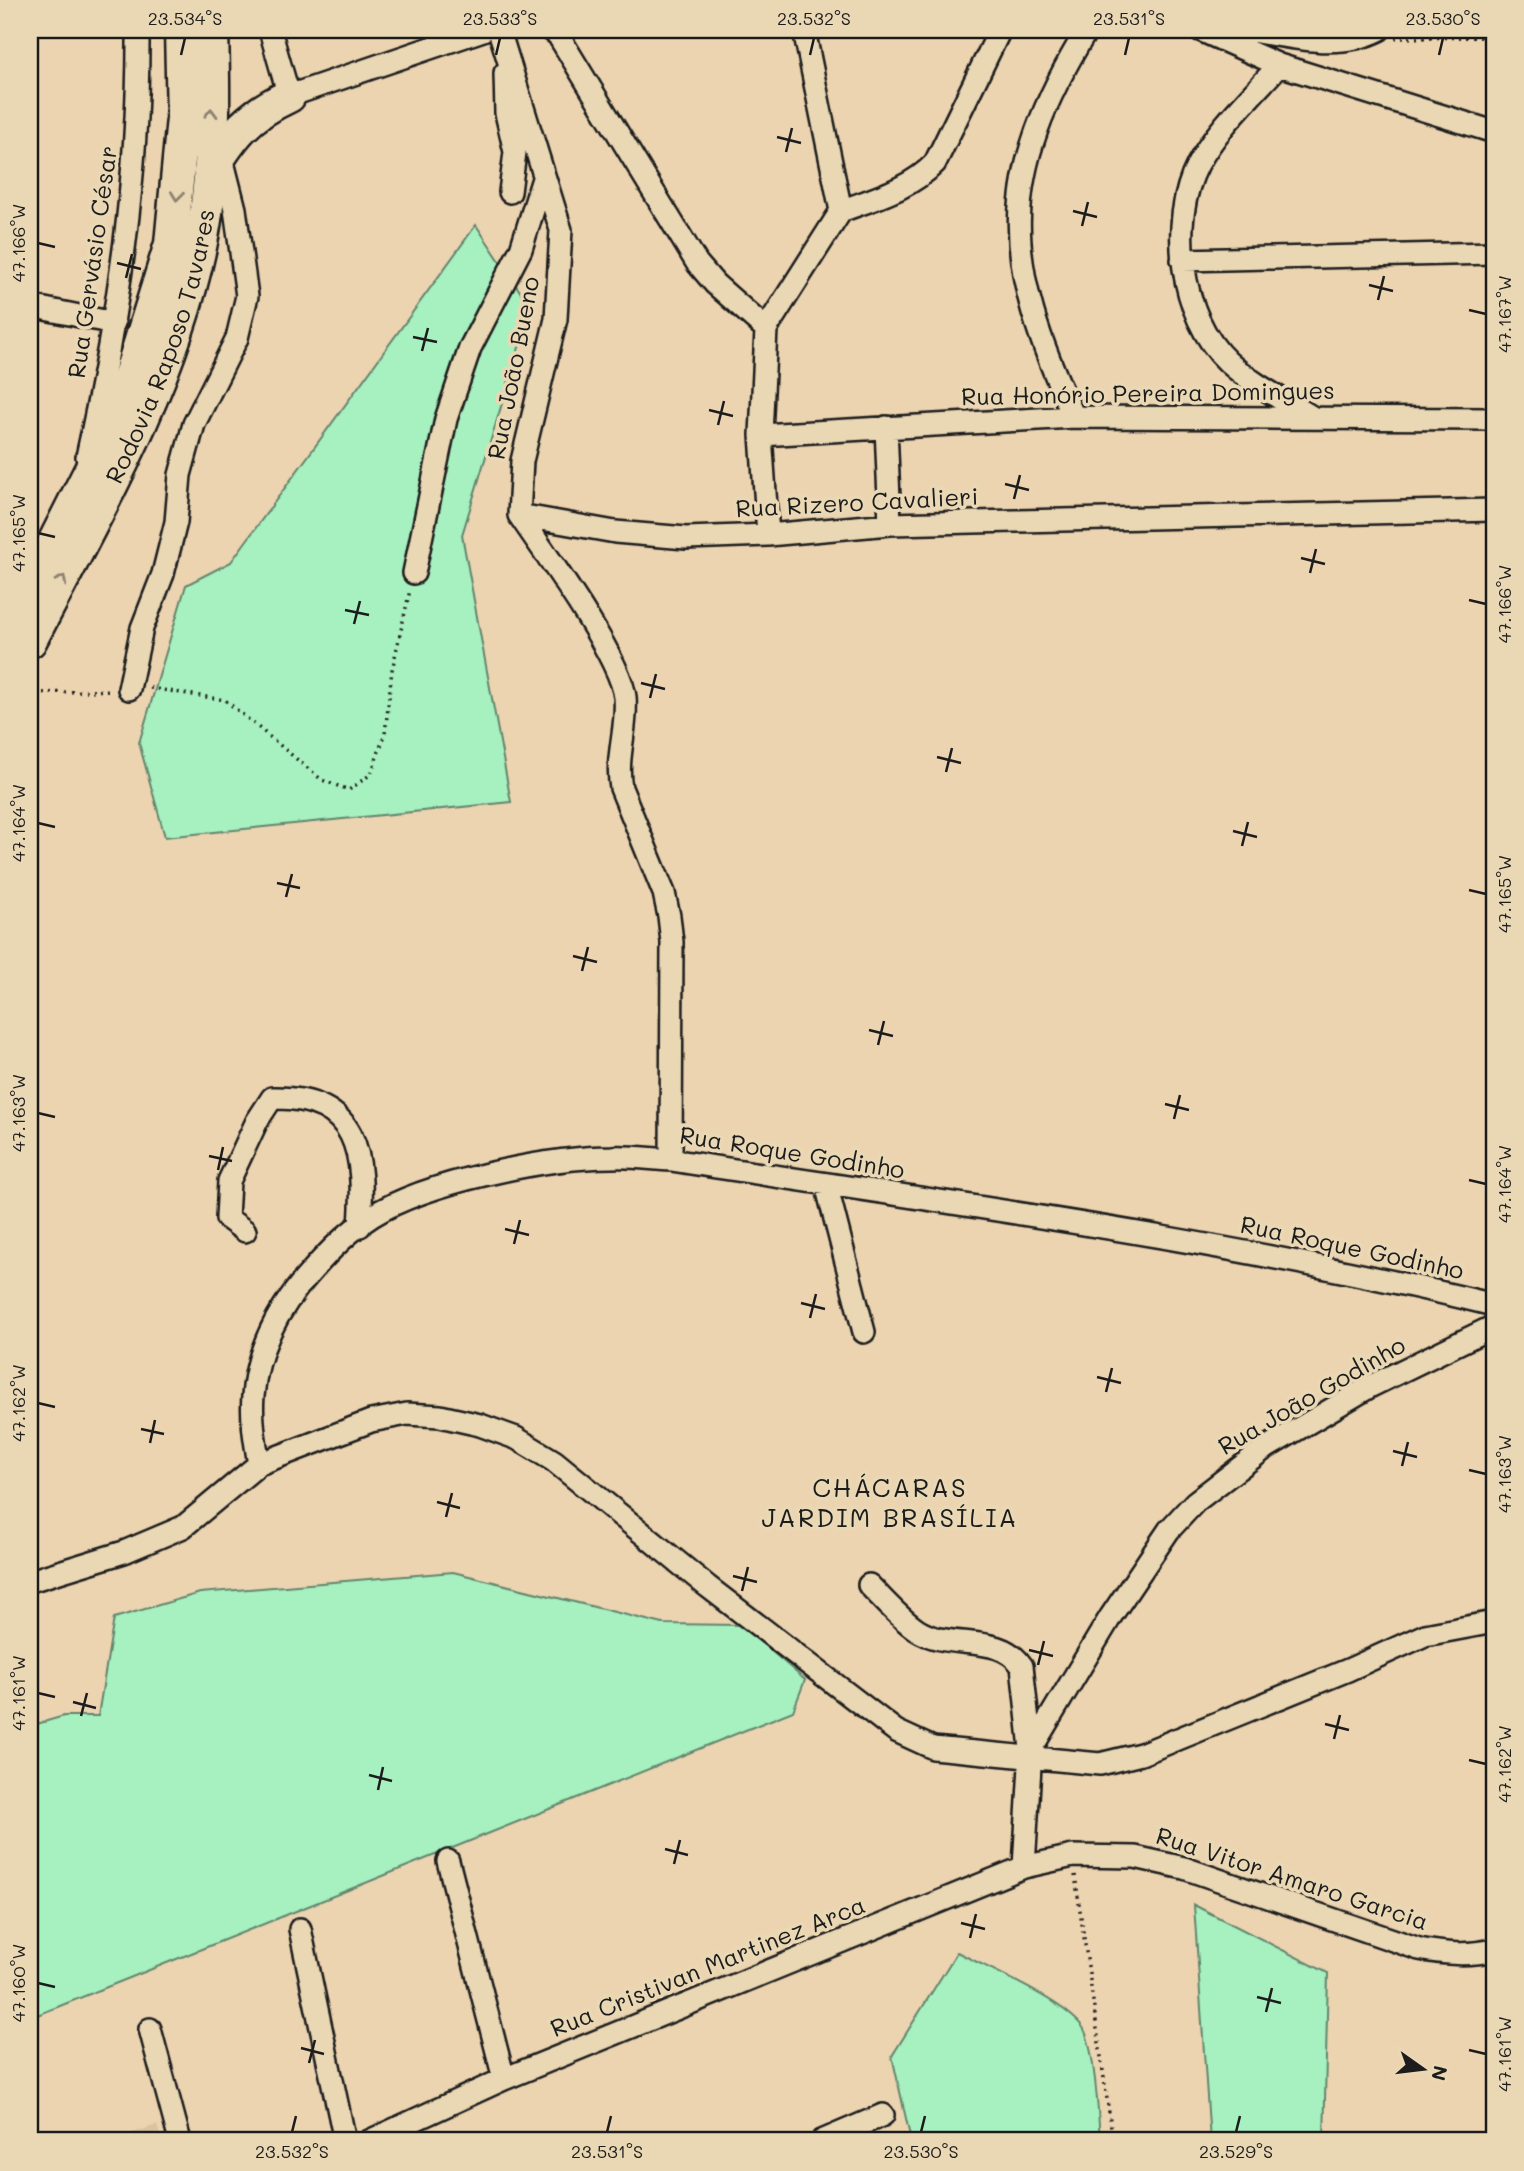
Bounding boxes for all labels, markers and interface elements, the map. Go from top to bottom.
text: 23.534°S [148,6,222,30]
text: 23.533°S [463,6,537,30]
text: 23.532°S [777,6,851,30]
text: 23.531°S [1093,6,1165,30]
text: 23.530°S [1405,6,1481,30]
one-way arrow [204,107,219,118]
street label: Rua Gervásio César [60,143,123,380]
one-way arrow [170,191,185,202]
text: 47.166°W [6,204,30,282]
street label: Rodovia Raposo Tavares [98,207,220,488]
street label: Rua João Bueno [480,274,545,462]
text: 47.167°W [1492,275,1516,353]
street label: Rua Honório Pereira Domingues [961,374,1335,411]
street label: Rua Rizero Cavalieri [735,480,979,523]
text: 47.165°W [6,494,30,572]
text: 47.166°W [1492,565,1516,643]
one-way arrow [53,575,67,587]
text: 47.164°W [6,784,30,862]
text: 47.165°W [1492,855,1516,933]
text: 47.163°W [6,1074,30,1152]
street label: Rua Roque Godinho [677,1118,907,1185]
text: 47.164°W [1492,1145,1516,1223]
street label: Rua Roque Godinho [1238,1208,1467,1285]
street label: Rua João Godinho [1212,1329,1410,1461]
text: 47.162°W [6,1364,30,1442]
text: 47.163°W [1492,1435,1516,1513]
district label: CHÁCARAS JARDIM BRASÍLIA [761,1470,1019,1534]
text: 47.161°W [6,1655,30,1731]
text: 47.162°W [1492,1725,1516,1803]
street label: Rua Vitor Amaro Garcia [1152,1819,1432,1936]
street label: Rua Cristivan Martinez Arca [545,1888,869,2043]
text: 47.160°W [6,1944,30,2022]
text: 47.161°W [1492,2016,1516,2092]
north arrow [1388,2035,1458,2104]
text: N [1426,2063,1454,2083]
text: 23.532°S [255,2139,329,2163]
text: 23.531°S [571,2139,643,2163]
text: 23.530°S [883,2139,959,2163]
text: 23.529°S [1199,2139,1273,2163]

